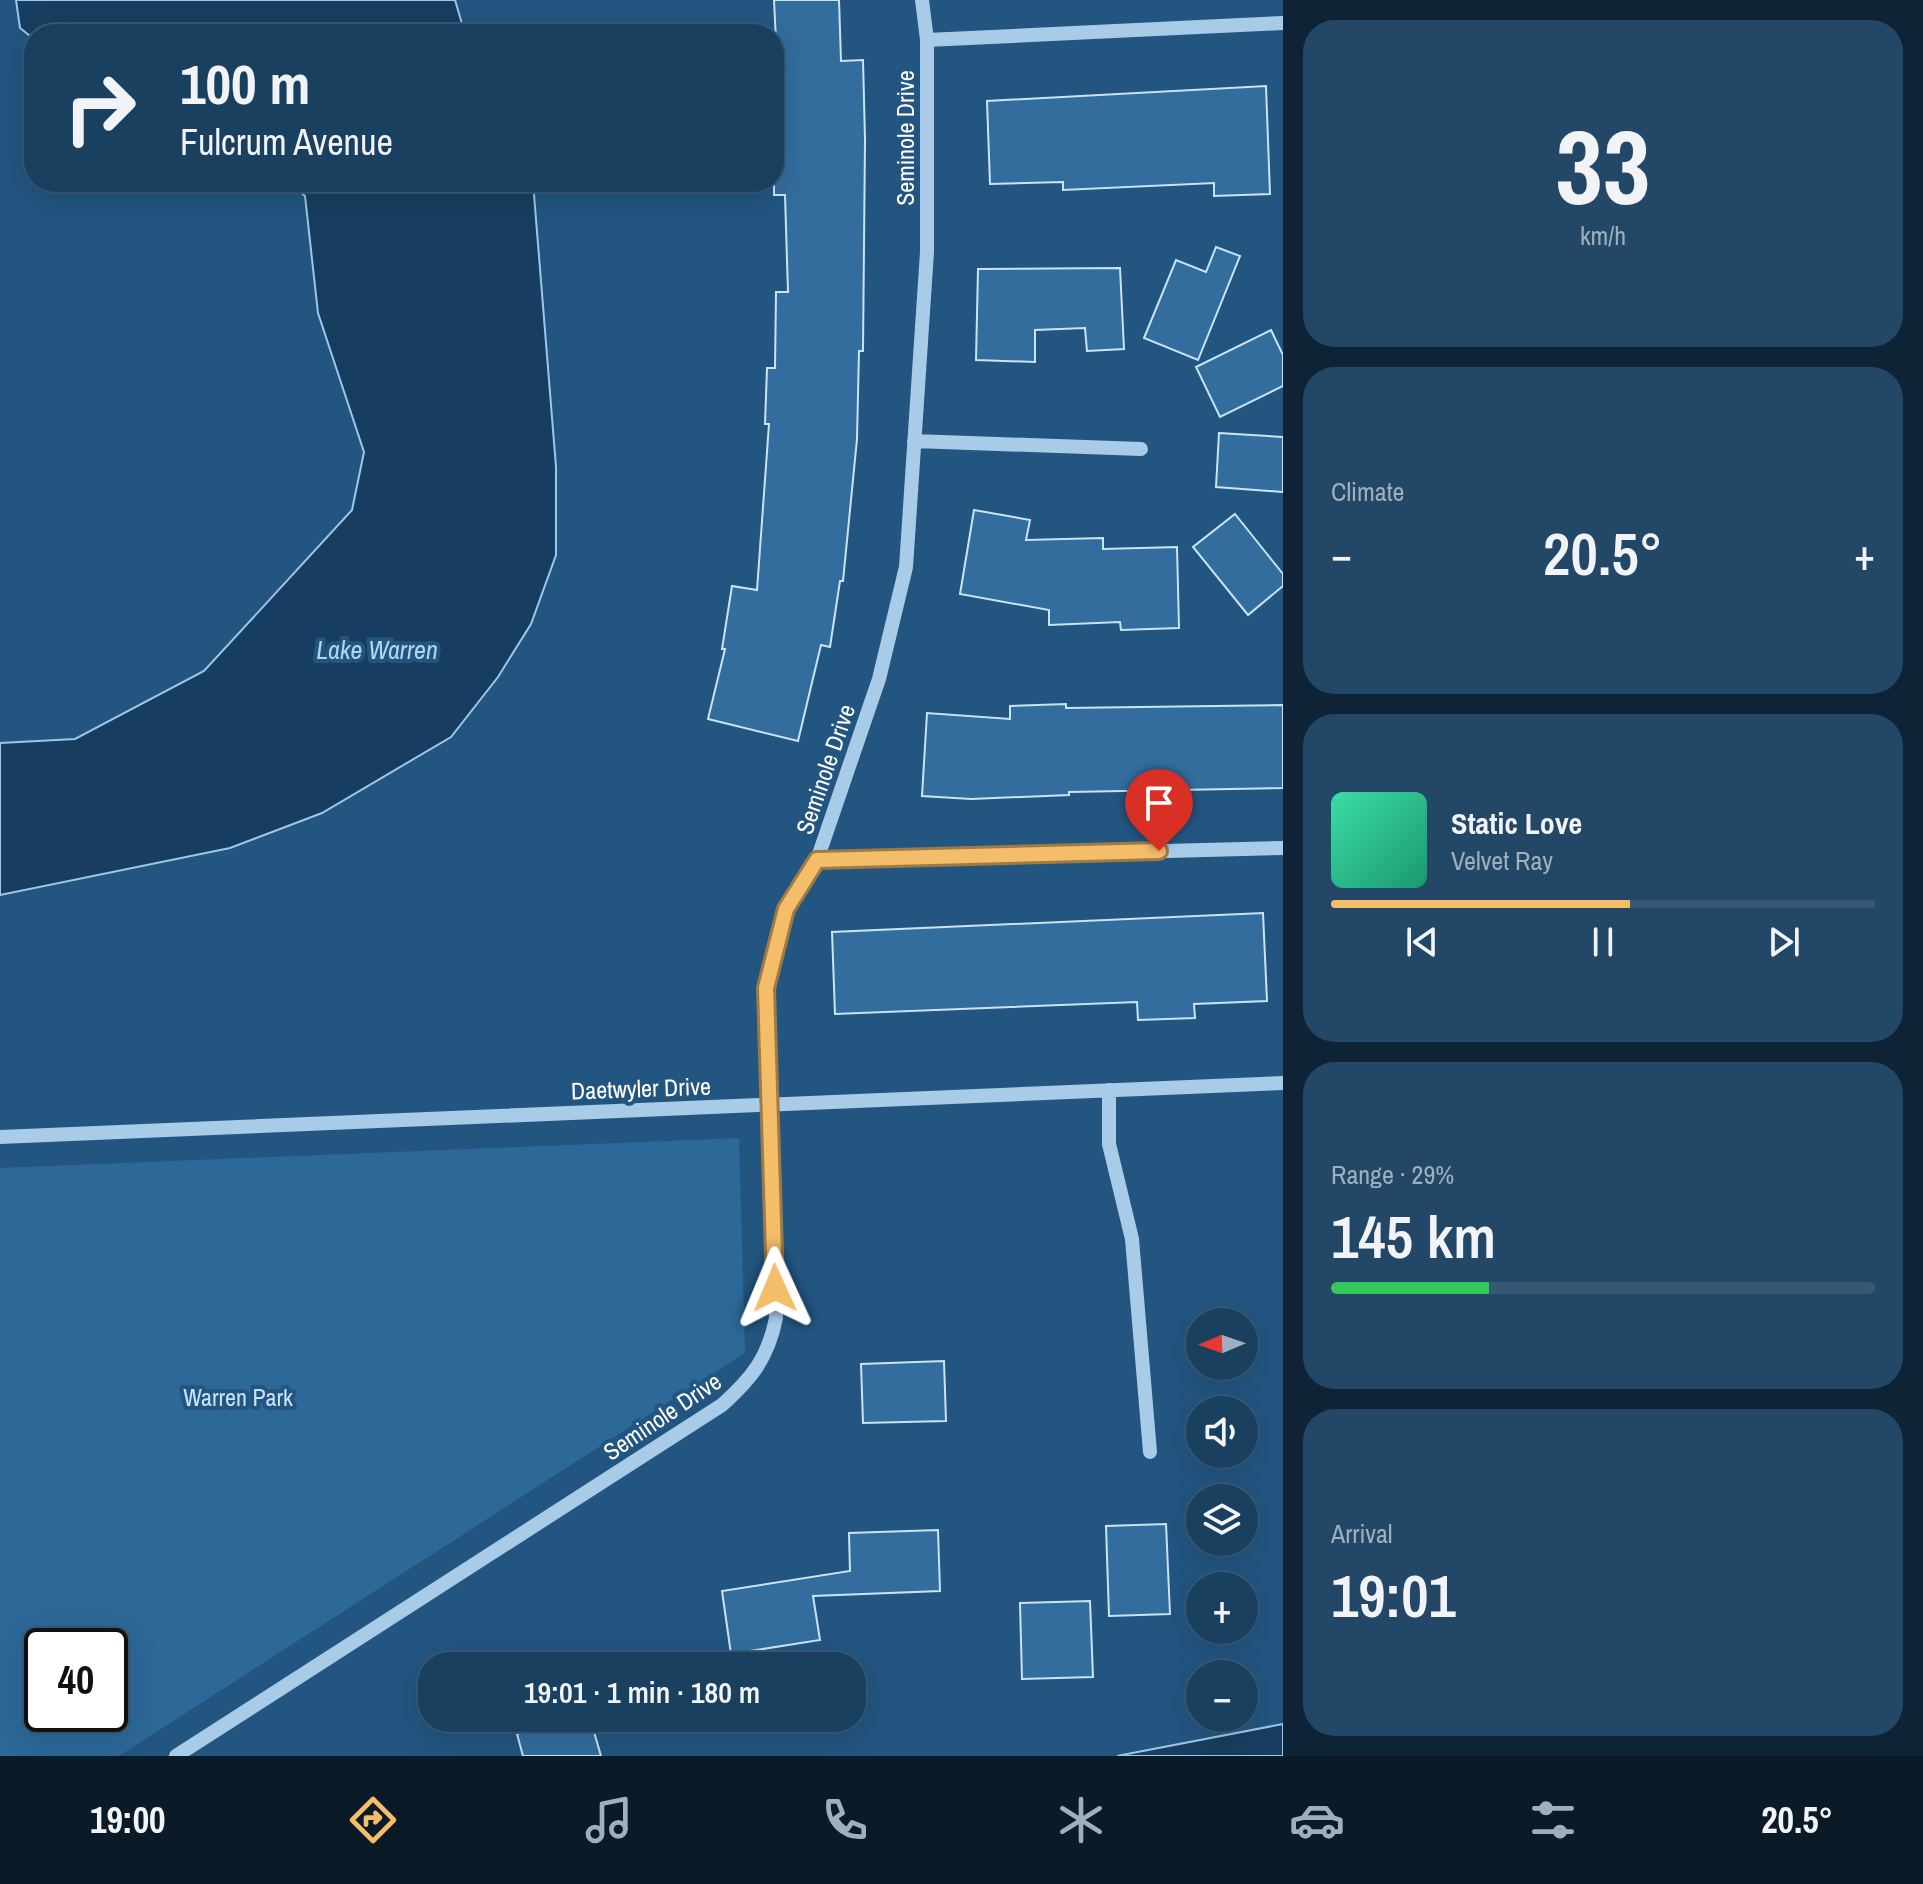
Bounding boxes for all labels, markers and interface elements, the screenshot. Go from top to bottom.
text: 100 m [180,46,310,121]
icon: right [48,56,152,160]
street label: Seminole Drive [889,70,921,206]
text: 33 [1556,96,1650,236]
text: Fulcrum Avenue [180,118,393,166]
text: km/h [1580,218,1626,253]
text: Climate [1331,474,1404,509]
text: 20.5° [1543,513,1663,594]
text: − [1331,524,1352,584]
text: + [1854,524,1875,584]
water label: Lake Warren [316,632,438,667]
street label: Seminole Drive [788,700,862,838]
pin [1125,769,1193,851]
icon: arrive [1137,781,1181,825]
text: Static Love [1451,803,1582,843]
text: Velvet Ray [1451,843,1553,878]
icon: previous [1400,920,1444,964]
icon: pause [1581,920,1625,964]
icon: next [1762,920,1806,964]
street label: Daetwyler Drive [570,1070,712,1106]
text: Range · 29% [1331,1157,1454,1192]
text: 145 km [1331,1196,1496,1277]
position arrow [733,1246,817,1330]
north arrow [1186,1308,1258,1380]
map controls [1186,1308,1258,1732]
street label: Seminole Drive [597,1365,727,1467]
park label: Warren Park [183,1381,293,1413]
button: sound [1186,1396,1258,1468]
button: layers [1186,1484,1258,1556]
text: Arrival [1331,1516,1393,1551]
text: 19:01 [1331,1555,1456,1636]
button: + [1186,1572,1258,1644]
speed limit sign: 40 [24,1628,128,1732]
button: − [1186,1660,1258,1732]
text: 19:01 · 1 min · 180 m [524,1672,760,1712]
icon: directions [345,1792,401,1848]
icon: music [581,1792,637,1848]
icon: phone [817,1792,873,1848]
icon: climate [1053,1792,1109,1848]
icon: car [1289,1792,1345,1848]
icon: filters [1525,1792,1581,1848]
text: 19:00 [90,1796,165,1844]
text: 20.5° [1761,1796,1833,1844]

